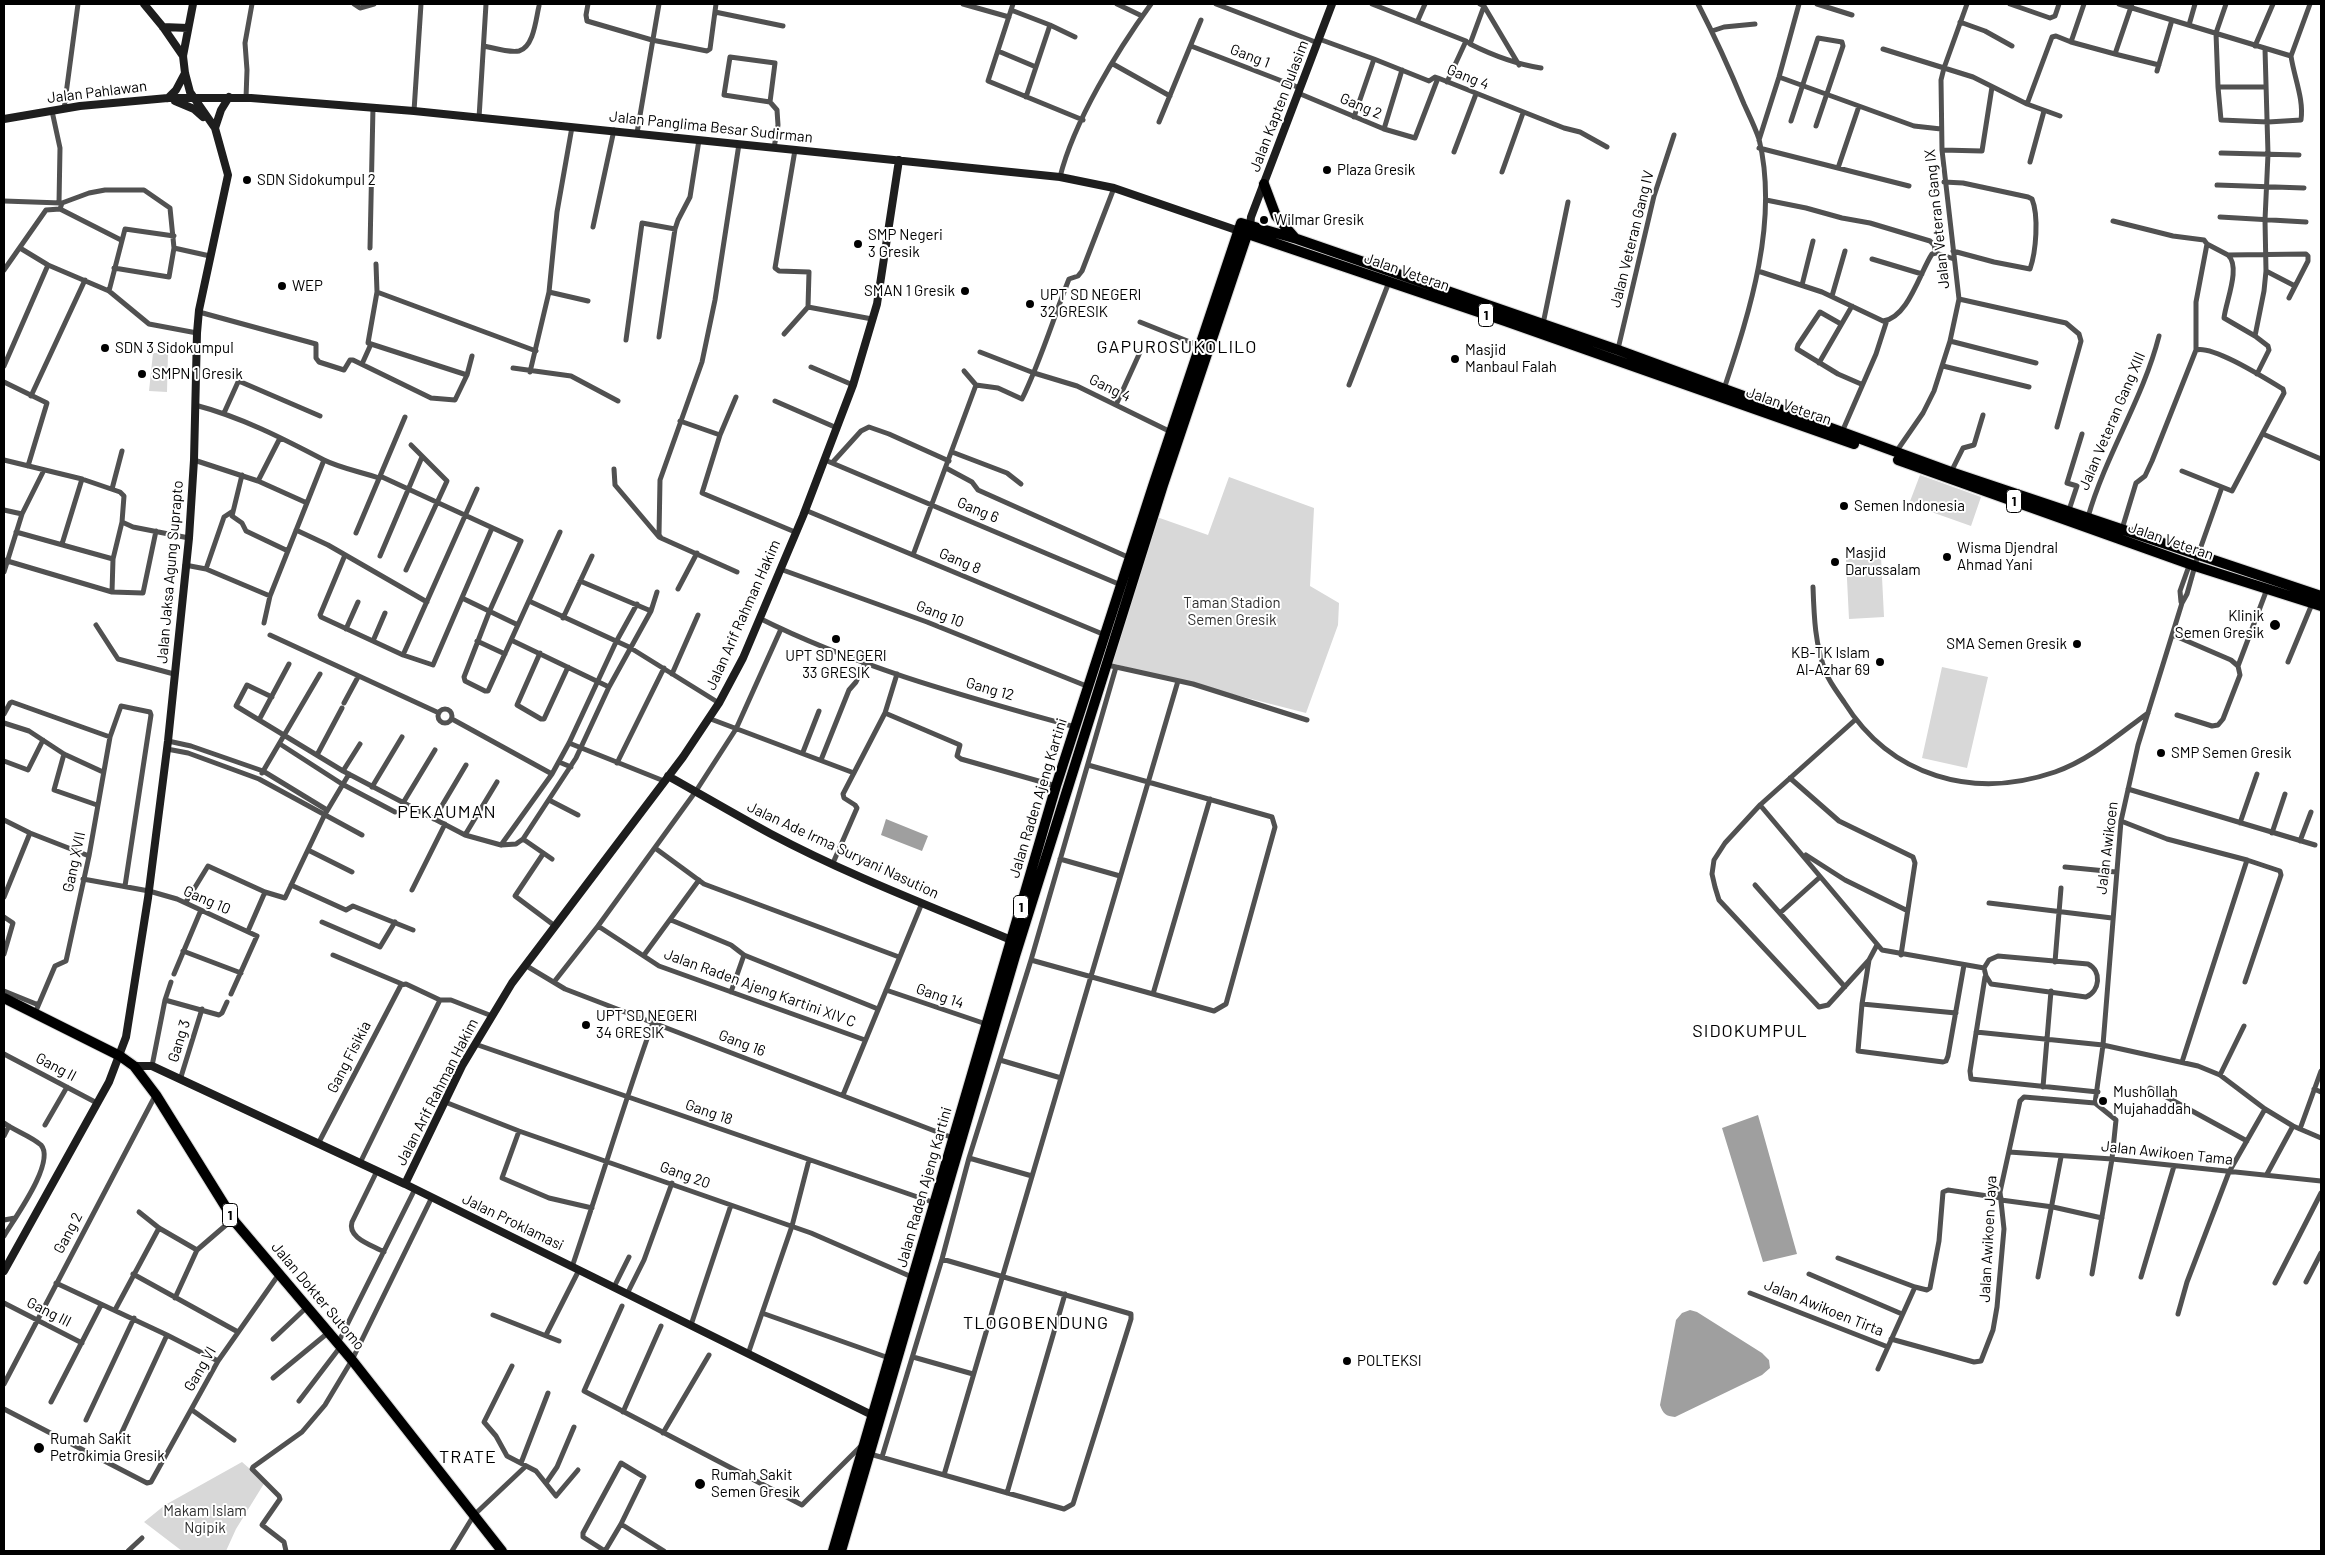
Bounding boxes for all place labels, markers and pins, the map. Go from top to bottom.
place label: Plaza Gresik [1337,161,1415,179]
marker: Plaza Gresik [1321,164,1333,176]
place label: SDN Sidokumpul 2 [257,171,376,189]
marker: SDN Sidokumpul 2 [241,174,253,186]
place label: Wilmar Gresik [1274,211,1364,229]
marker: Wilmar Gresik [1258,214,1270,226]
place label: SMP Negeri 3 Gresik [868,226,943,261]
marker: SMP Negeri 3 Gresik [852,238,864,250]
place label: WEP [292,277,323,295]
marker: WEP [276,280,288,292]
place label: SMAN 1 Gresik [864,282,955,300]
marker: SMAN 1 Gresik [959,285,971,297]
place label: UPT SD NEGERI 32 GRESIK [1040,286,1142,321]
marker: UPT SD NEGERI 32 GRESIK [1024,298,1036,310]
place label: SDN 3 Sidokumpul [115,339,234,357]
place label: Masjid Manbaul Falah [1465,341,1557,376]
marker: SDN 3 Sidokumpul [99,342,111,354]
marker: Masjid Manbaul Falah [1449,353,1461,365]
place label: SMPN 1 Gresik [152,365,243,383]
marker: SMPN 1 Gresik [136,368,148,380]
place label: Semen Indonesia [1854,497,1965,515]
marker: Semen Indonesia [1838,500,1850,512]
place label: Wisma Djendral Ahmad Yani [1957,539,2058,574]
place label: Masjid Darussalam [1845,544,1921,579]
marker: Wisma Djendral Ahmad Yani [1941,551,1953,563]
marker: Masjid Darussalam [1829,556,1841,568]
place label: Klinik Semen Gresik [2175,607,2264,642]
marker: Klinik Semen Gresik [2268,618,2282,632]
marker: UPT SD NEGERI 33 GRESIK [830,633,842,645]
place label: SMA Semen Gresik [1946,635,2067,653]
marker: SMA Semen Gresik [2071,638,2083,650]
place label: KB-TK Islam Al-Azhar 69 [1791,644,1870,679]
place label: UPT SD NEGERI 33 GRESIK [785,647,887,682]
marker: KB-TK Islam Al-Azhar 69 [1874,656,1886,668]
place label: SMP Semen Gresik [2171,744,2291,762]
marker: SMP Semen Gresik [2155,747,2167,759]
place label: UPT SD NEGERI 34 GRESIK [596,1007,698,1042]
marker: UPT SD NEGERI 34 GRESIK [580,1019,592,1031]
place label: Mushollah Mujahaddah [2113,1083,2191,1118]
marker: Mushollah Mujahaddah [2097,1095,2109,1107]
place label: POLTEKSI [1357,1352,1422,1370]
marker: POLTEKSI [1341,1355,1353,1367]
place label: Rumah Sakit Petrokimia Gresik [50,1430,165,1465]
marker: Rumah Sakit Petrokimia Gresik [32,1441,46,1455]
place label: Rumah Sakit Semen Gresik [711,1466,800,1501]
marker: Rumah Sakit Semen Gresik [693,1477,707,1491]

